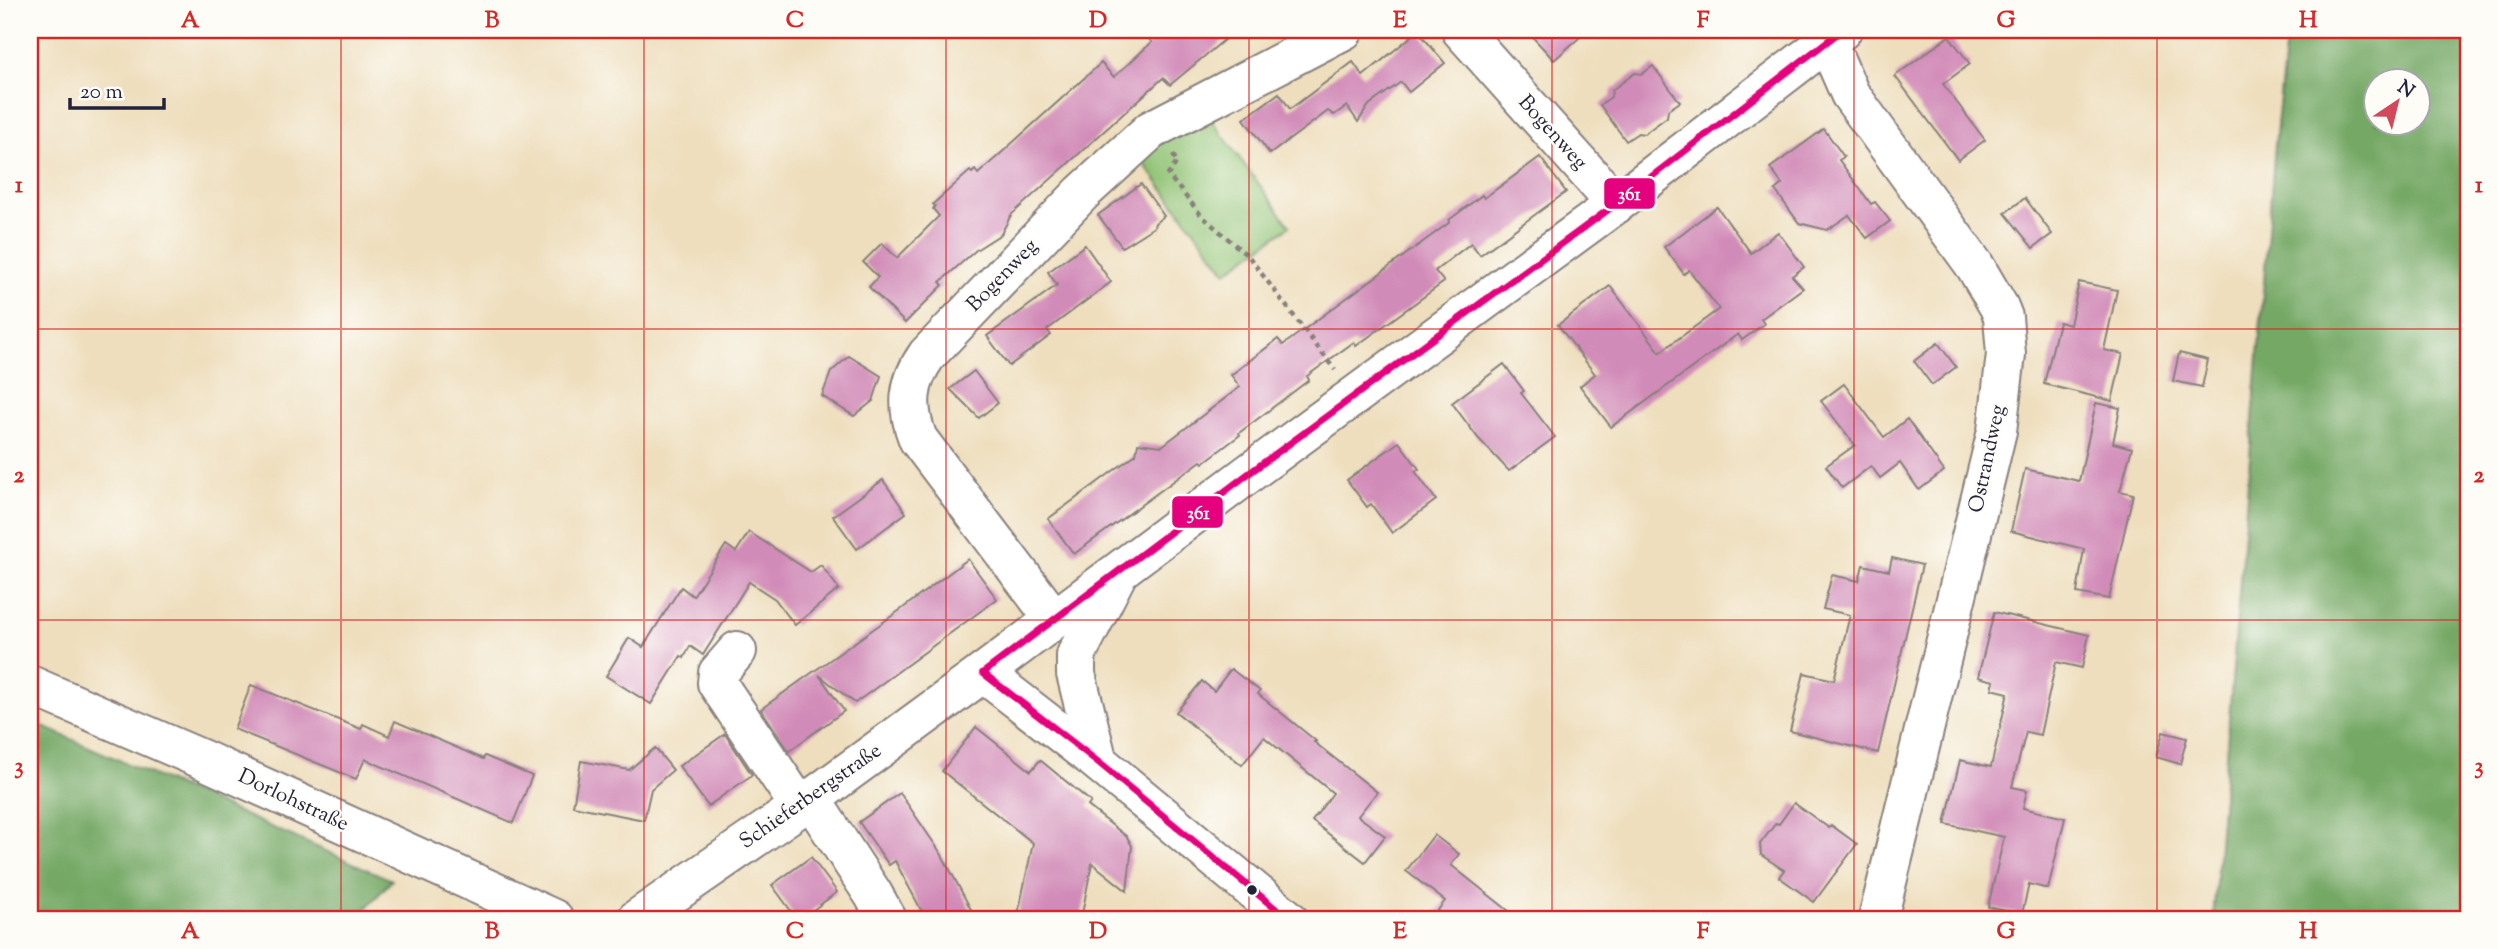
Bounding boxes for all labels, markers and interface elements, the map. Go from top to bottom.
text: A [181,5,200,38]
text: B [485,5,500,38]
text: C [786,5,804,38]
text: D [1089,5,1107,38]
text: E [1393,5,1407,38]
text: F [1697,5,1710,38]
text: G [1997,5,2016,38]
text: H [2299,5,2318,38]
scale bar [70,66,164,110]
north arrow [2362,66,2432,136]
text: N [2391,75,2419,106]
text: 20 m [80,78,123,108]
street label: Bogenweg [1510,89,1594,177]
text: 1 [15,170,23,203]
text: 1 [2475,170,2483,203]
line badge: 361 [1603,177,1656,210]
text: 361 [1617,182,1641,209]
street label: Bogenweg [960,233,1046,319]
street label: Ostrandweg [1962,402,2014,516]
text: 2 [14,460,25,493]
text: 2 [2474,460,2485,493]
line badge: 361 [1171,495,1224,529]
text: 361 [1186,501,1210,528]
street label: Schieferbergstraße [734,737,888,857]
text: 3 [14,751,24,784]
text: 3 [2474,751,2484,784]
street label: Dorlohstraße [233,762,353,840]
unlabelled marker [1245,883,1259,897]
text: A [181,916,200,949]
text: B [485,916,500,949]
text: C [786,916,804,949]
text: D [1089,916,1107,949]
text: E [1393,916,1407,949]
text: F [1697,916,1710,949]
text: G [1997,916,2016,949]
text: H [2299,916,2318,949]

